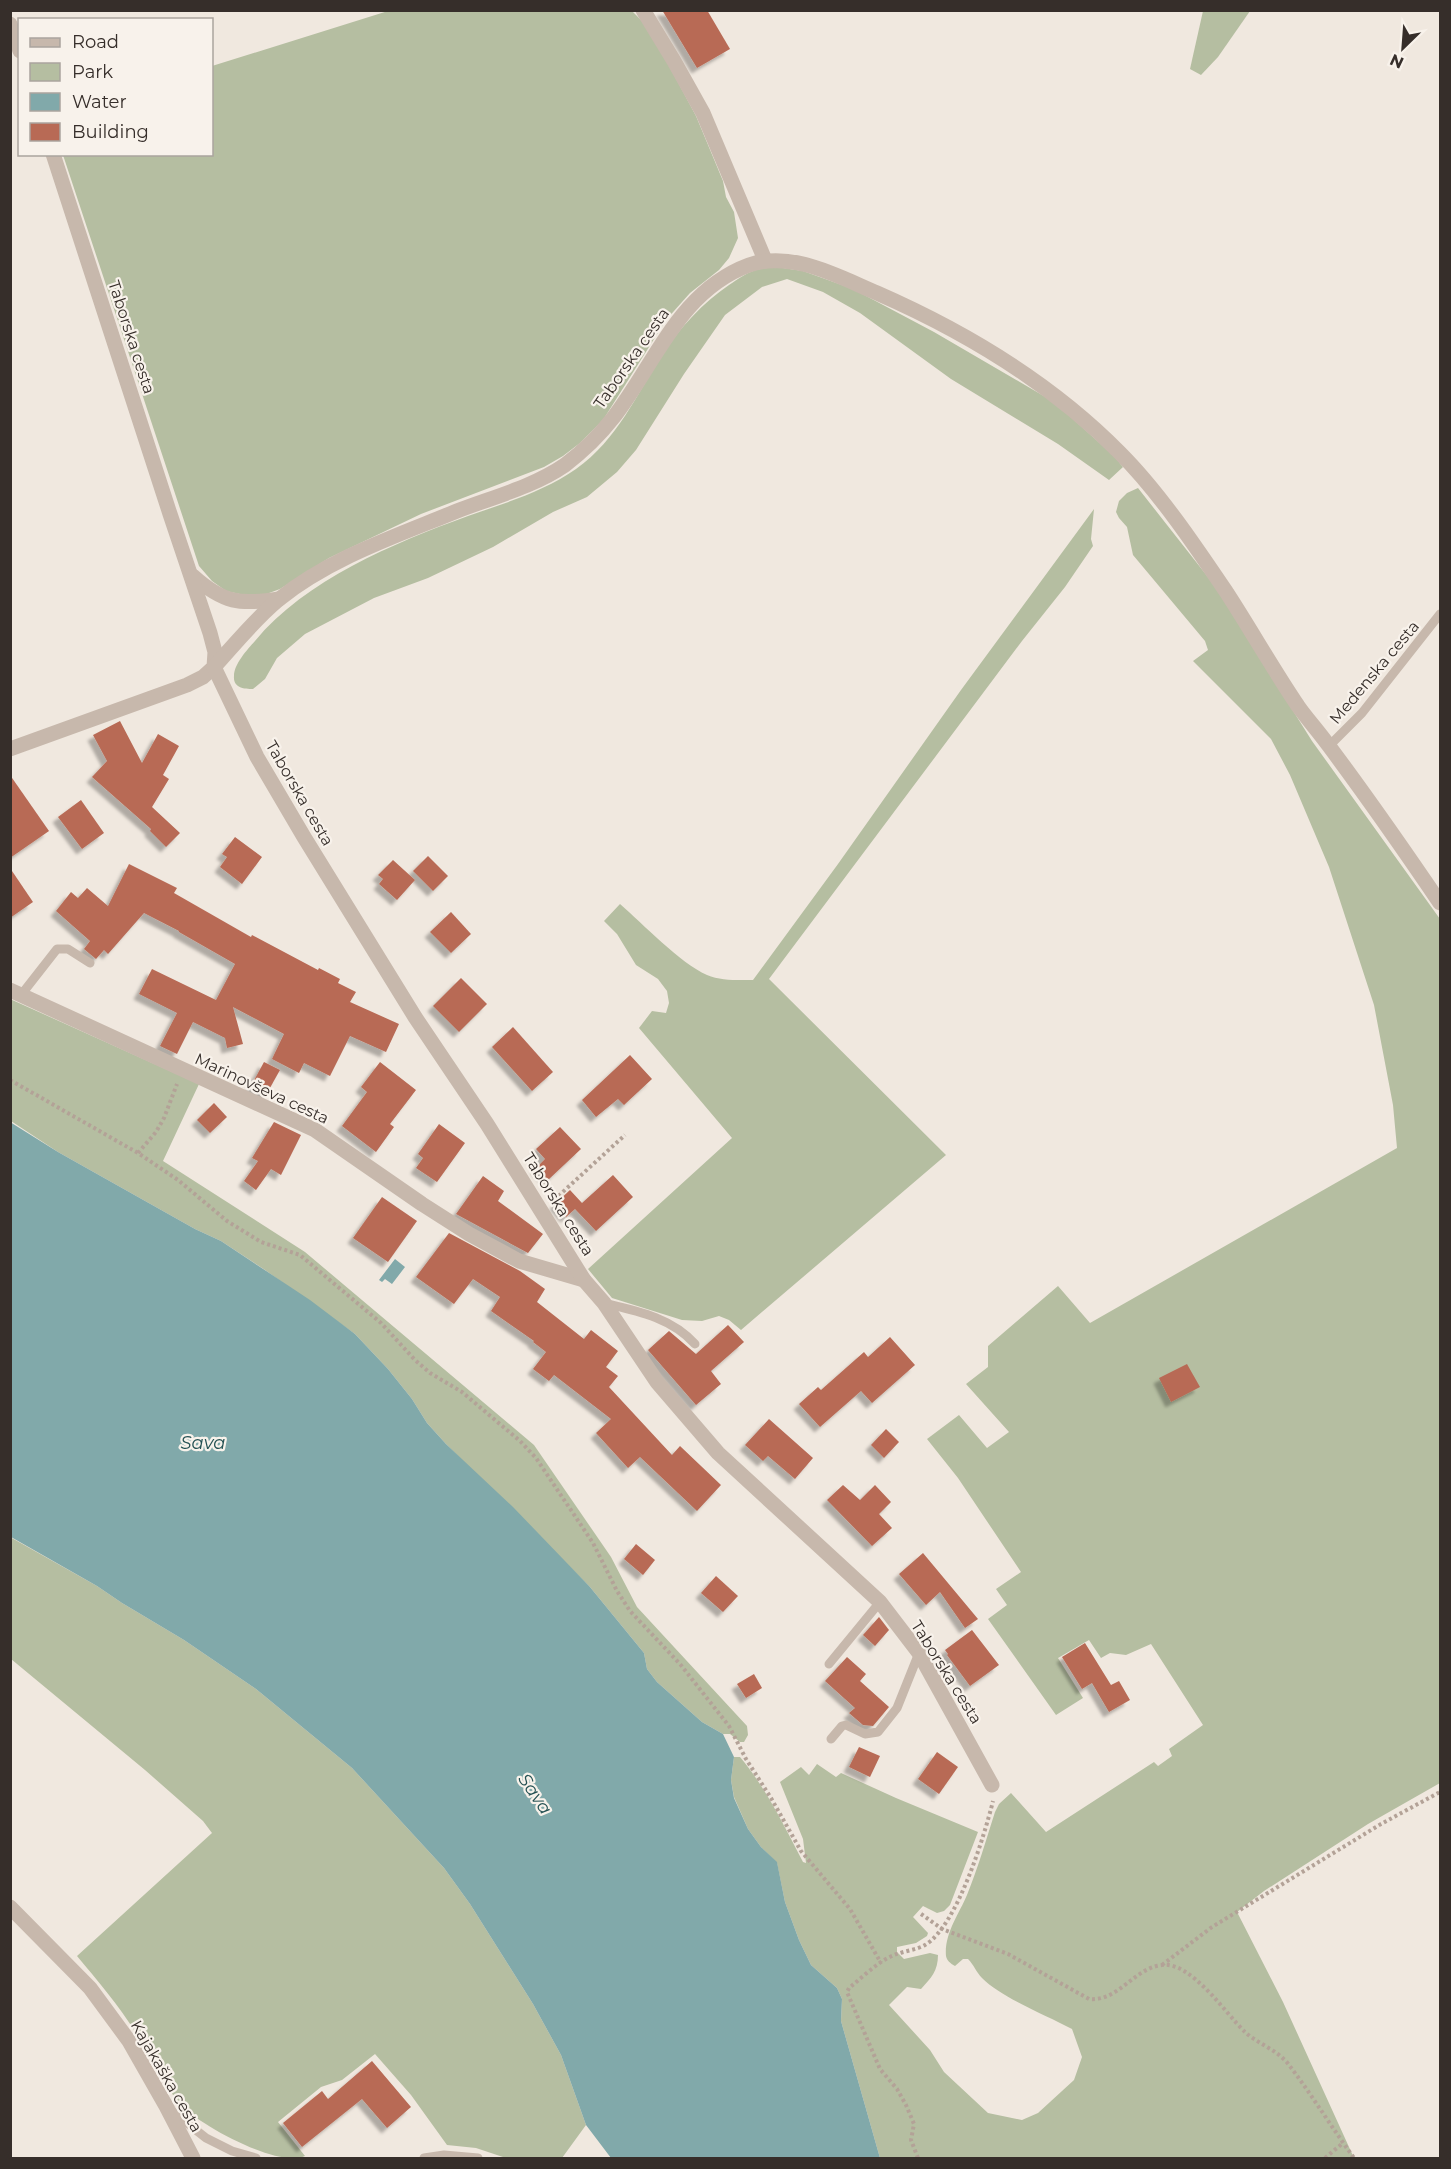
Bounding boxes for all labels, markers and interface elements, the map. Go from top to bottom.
legend [18,18,213,156]
north arrow [1373,18,1433,78]
text: Road [72,31,119,53]
text: N [1387,50,1407,72]
text: Park [72,61,113,83]
text: Water [72,91,127,113]
text: Building [72,121,149,143]
street label: Taborska cesta [104,278,159,396]
street label: Taborska cesta [590,304,673,412]
street label: Medenska cesta [1326,617,1423,728]
street label: Taborska cesta [262,737,337,849]
street label: Marinovševa cesta [192,1049,332,1128]
street label: Taborska cesta [519,1149,598,1259]
water label: Sava [181,1432,225,1454]
street label: Taborska cesta [907,1617,986,1727]
water label: Sava [513,1769,557,1819]
street label: Kajakaška cesta [127,2017,206,2136]

